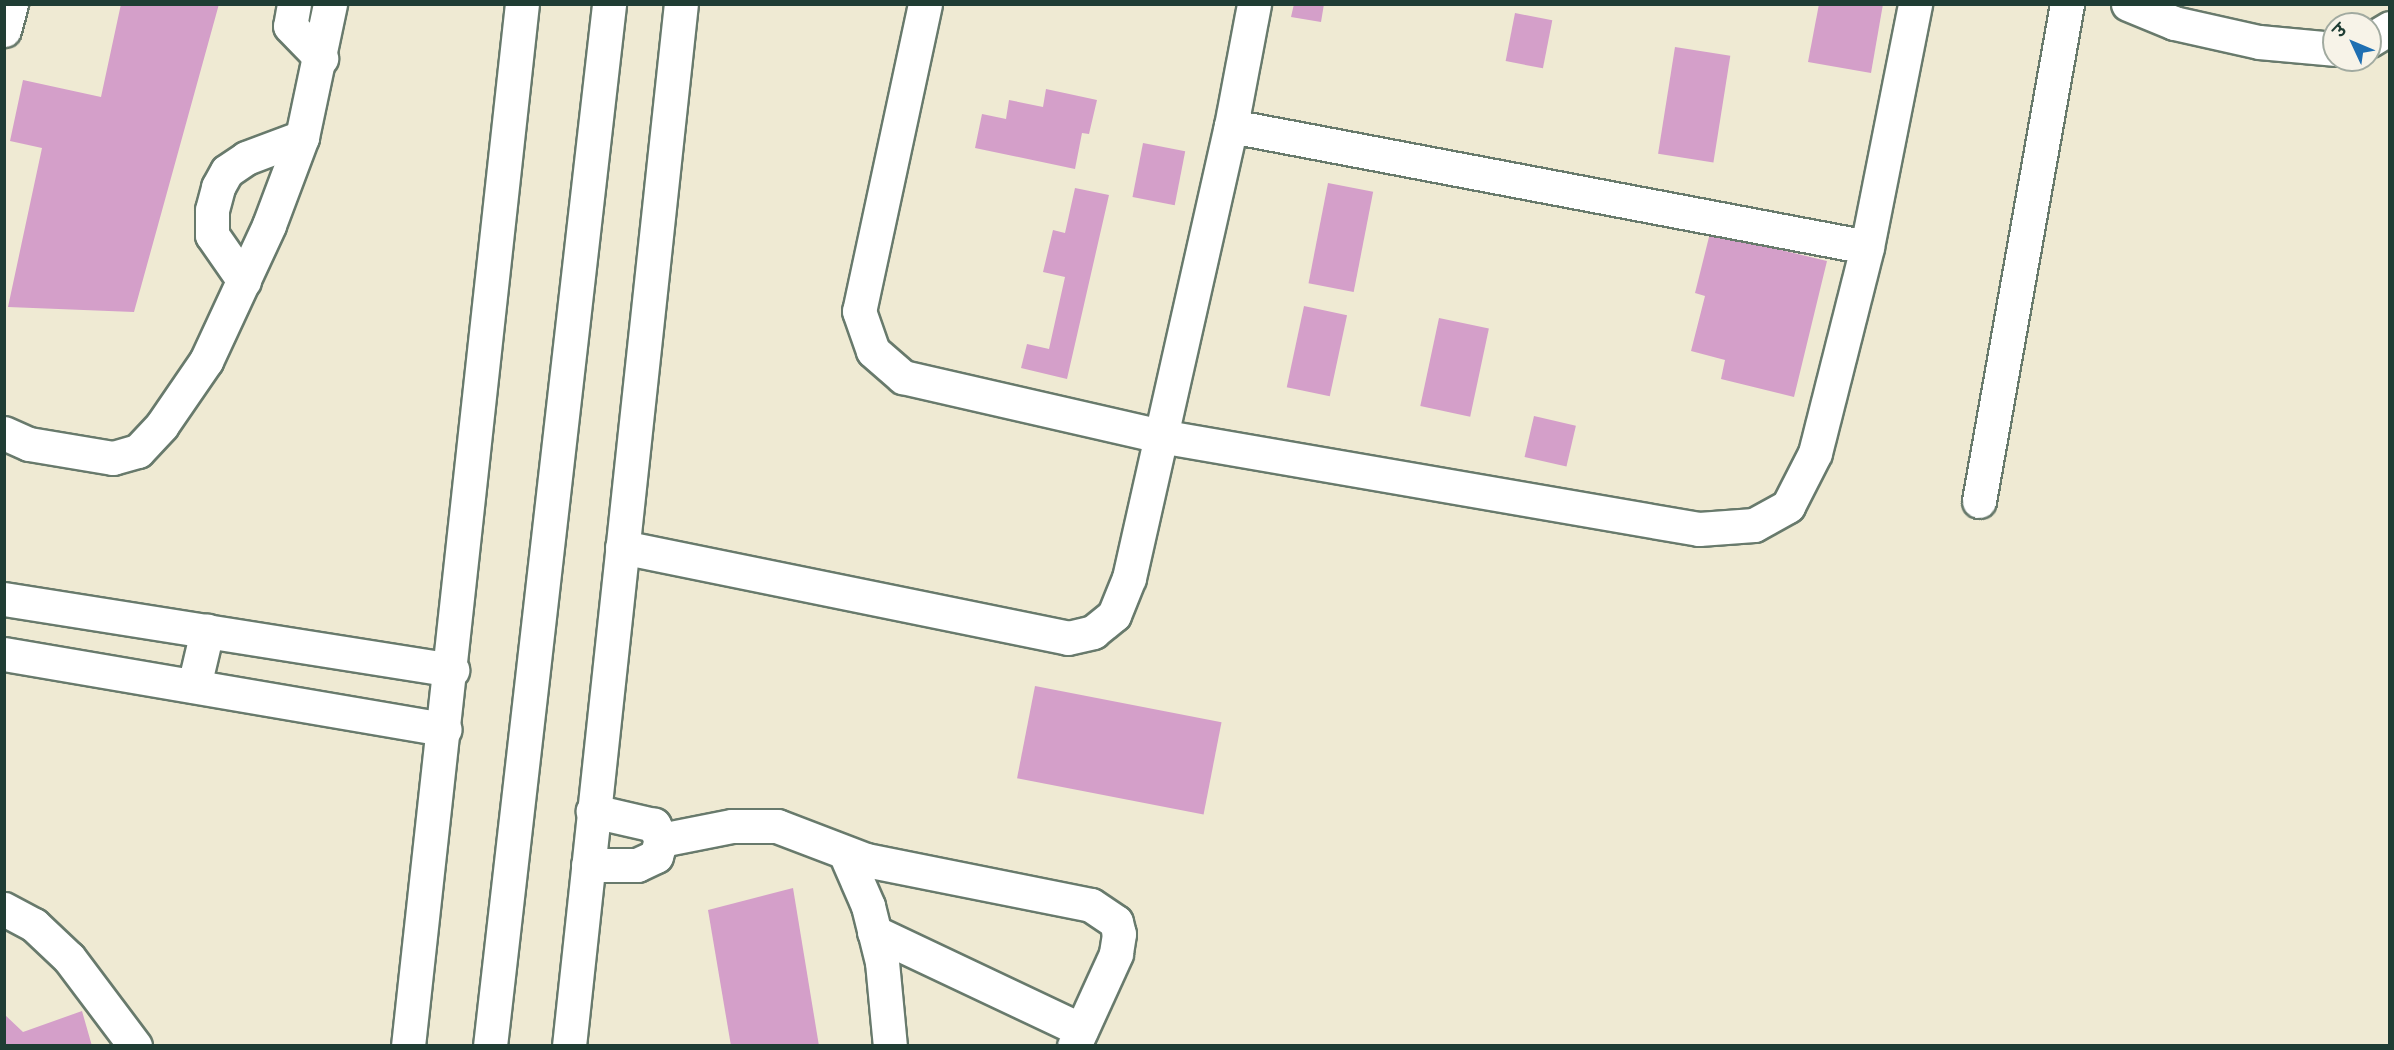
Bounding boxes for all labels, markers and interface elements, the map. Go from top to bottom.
north arrow [2322,12,2382,72]
text: उ [2329,19,2351,42]

